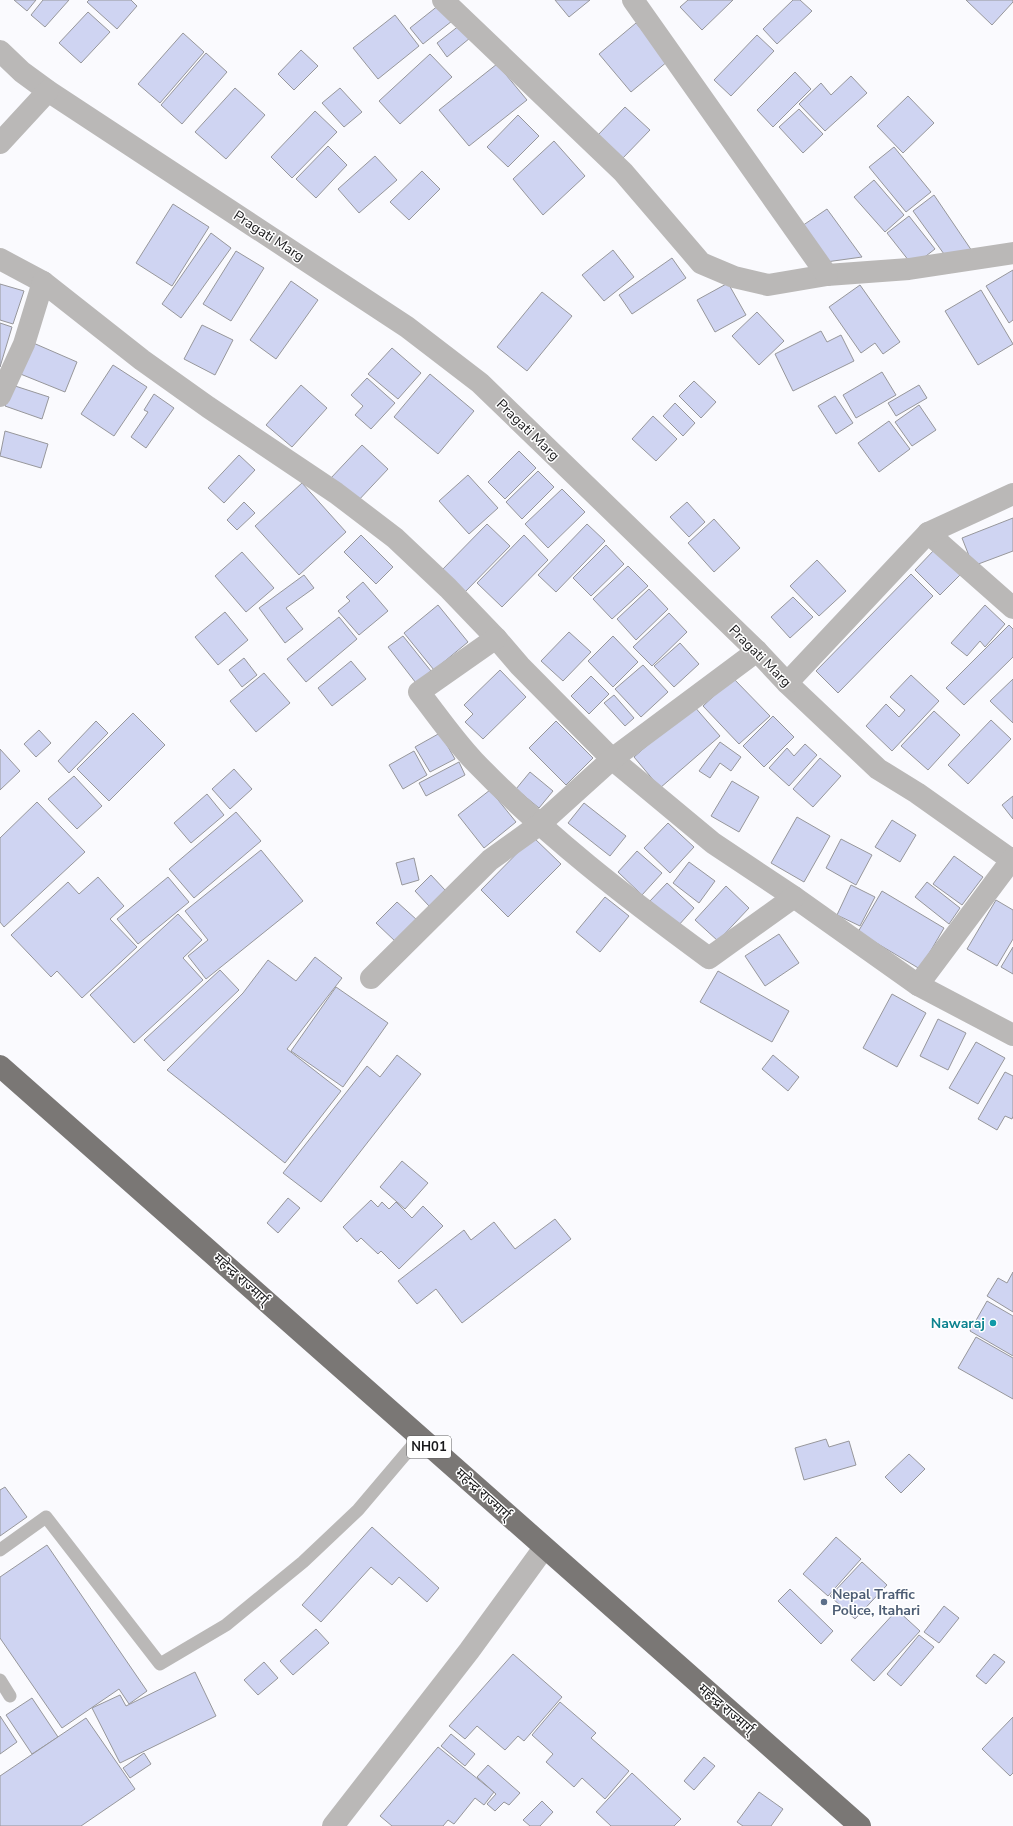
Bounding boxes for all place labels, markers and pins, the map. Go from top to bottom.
place label: Nawaraj [931,1314,985,1333]
marker: Nawaraj [988,1318,998,1328]
place label: Nepal Traffic Police, Itahari [832,1585,920,1620]
marker: Nepal Traffic Police, Itahari [819,1597,829,1607]

